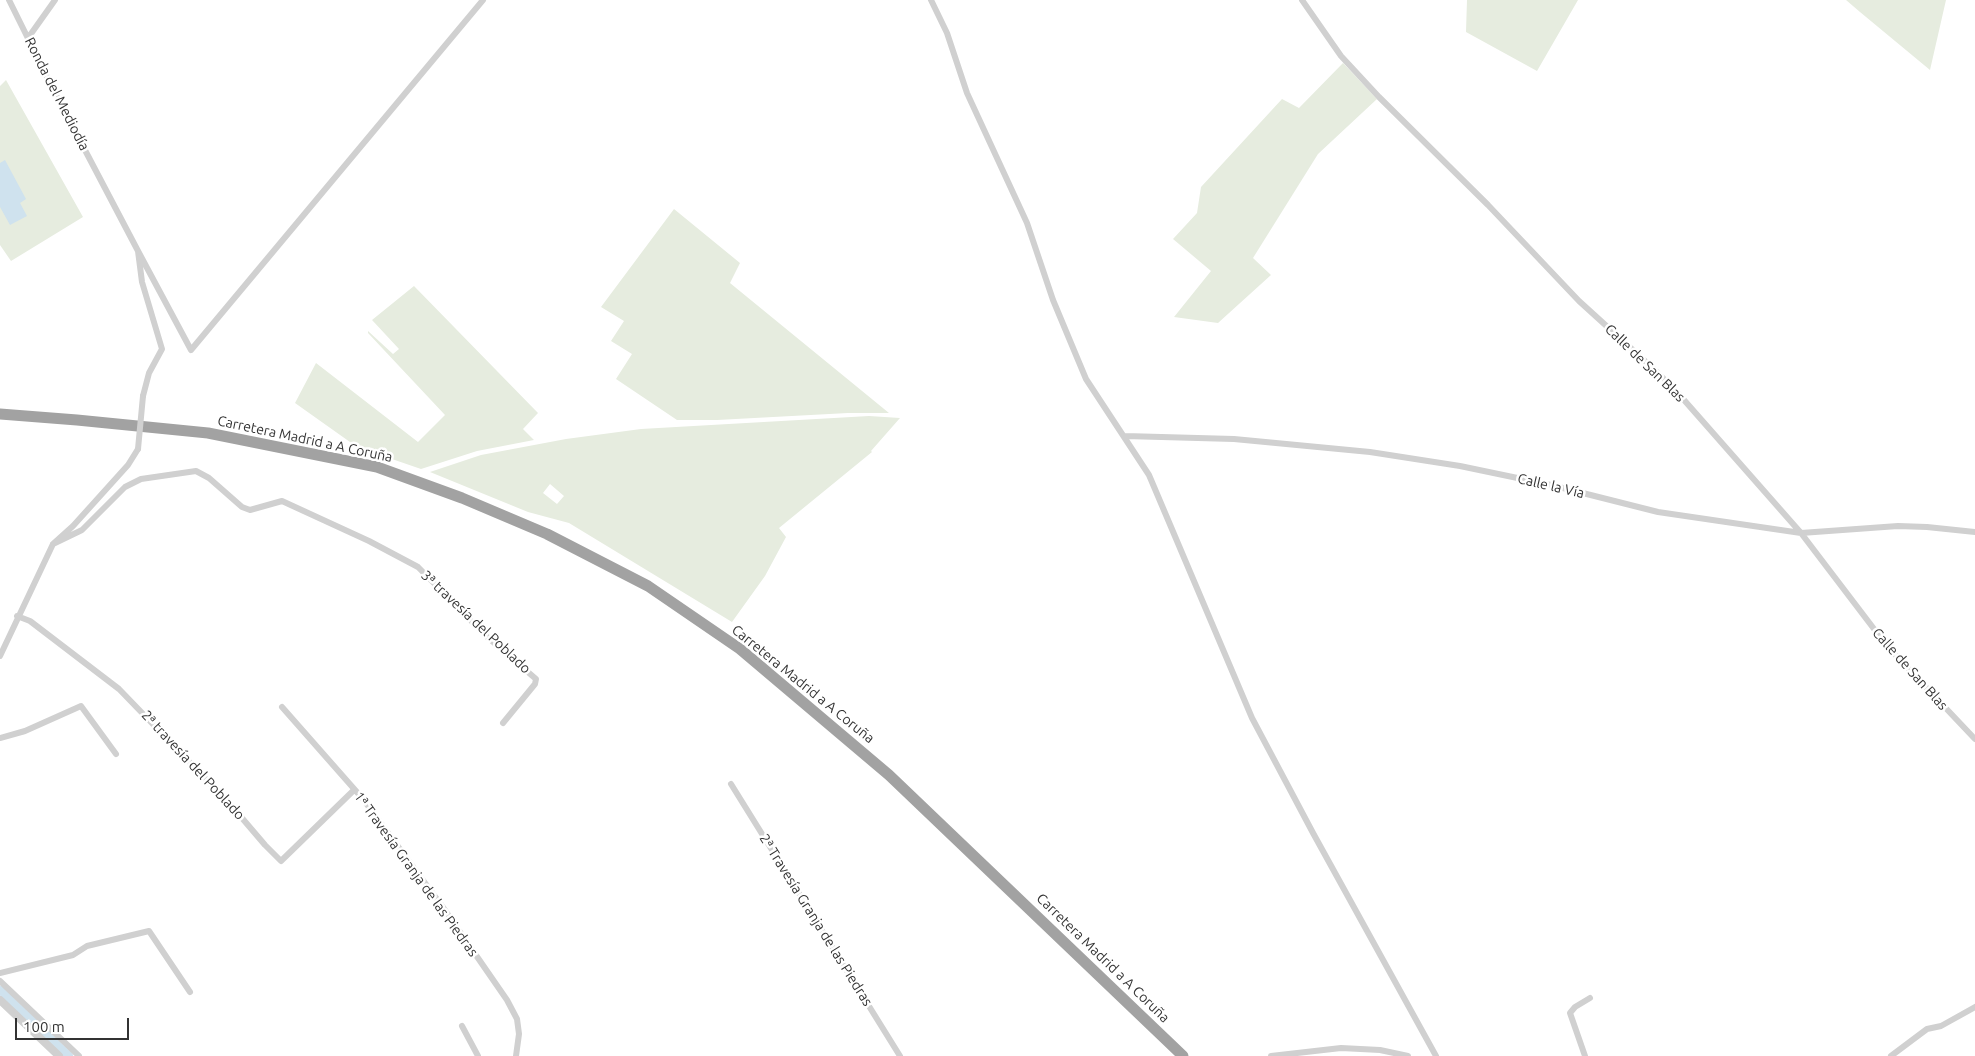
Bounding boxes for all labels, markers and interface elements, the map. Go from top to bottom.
street label: Ronda del Mediodía [21,35,93,153]
street label: Calle de San Blas [1601,321,1689,405]
street label: Carretera Madrid a A Coruña [216,412,394,466]
street label: Calle la Vía [1516,470,1586,502]
street label: 3ª travesía del Poblado [418,567,534,677]
street label: Carretera Madrid a A Coruña [728,621,878,747]
street label: Calle de San Blas [1869,624,1951,714]
street label: 2ª travesía del Poblado [138,707,248,823]
street label: 1ª Travesía Granja de las Piedras [350,788,482,960]
street label: 2ª Travesía Granja de las Piedras [756,831,876,1009]
street label: Carretera Madrid a A Coruña [1033,890,1173,1026]
scale bar [18,1008,131,1040]
text: 100 m [23,1018,65,1035]

